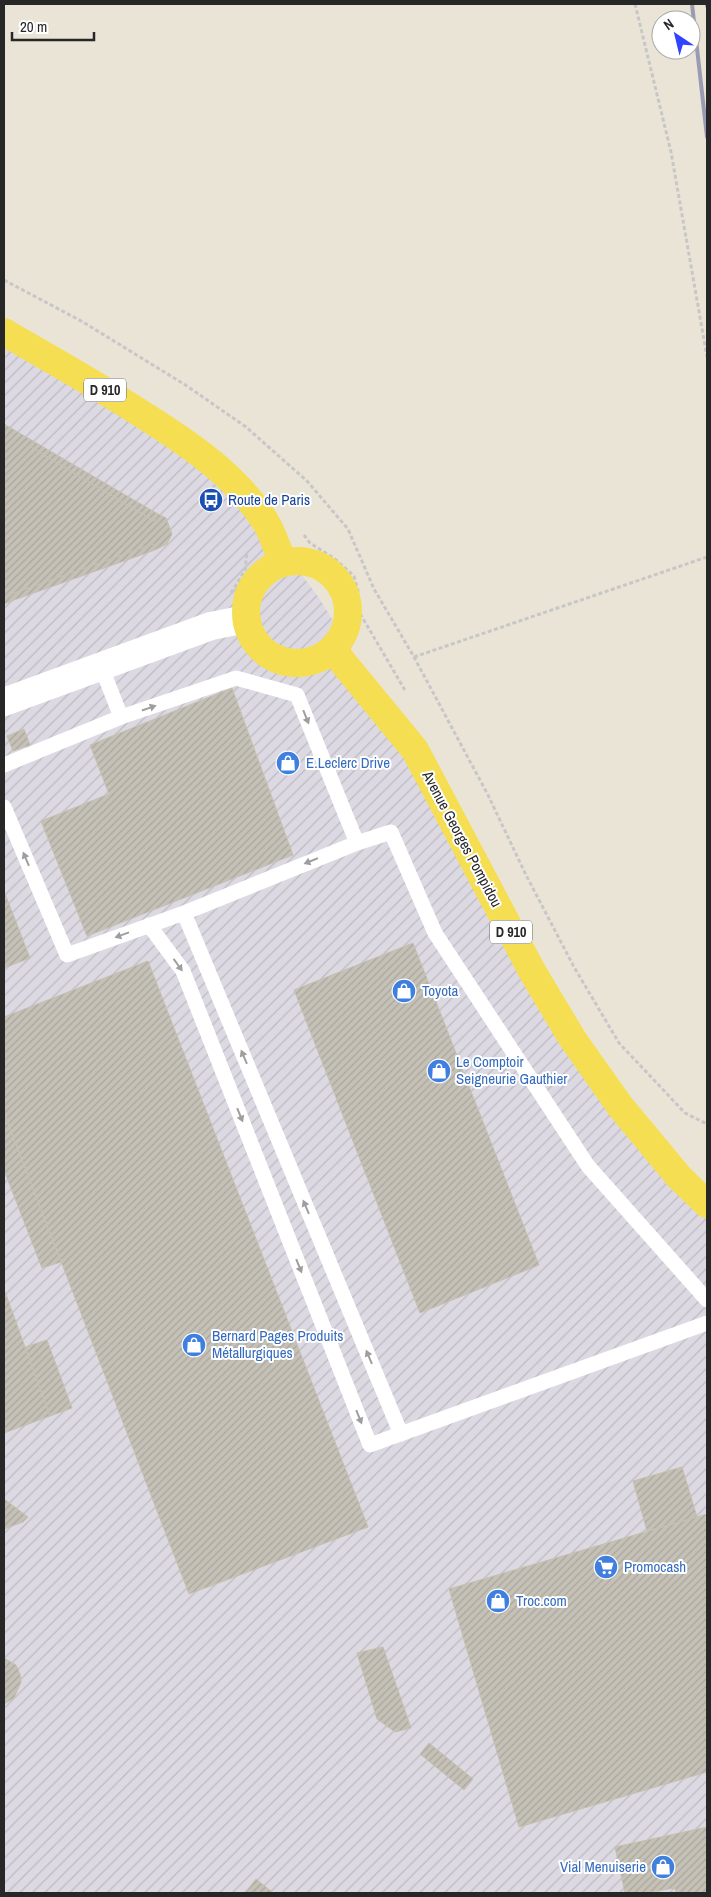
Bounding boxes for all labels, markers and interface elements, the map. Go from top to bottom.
scale bar [12,10,95,42]
north arrow [651,10,701,60]
text: N [660,15,677,34]
text: 20 m [20,16,47,37]
road number: D 910 [84,378,126,402]
bus stop icon: Route de Paris [198,487,224,513]
place label: Route de Paris [228,489,310,510]
one-way arrow [142,704,157,712]
one-way arrow [303,710,311,724]
shop icon: E.Leclerc Drive [275,750,301,776]
place label: E.Leclerc Drive [306,752,390,773]
street label: Avenue Georges Pompidou [417,766,507,911]
one-way arrow [22,851,30,866]
one-way arrow [304,858,318,866]
road number: D 910 [490,920,532,944]
one-way arrow [114,932,129,939]
one-way arrow [173,958,183,972]
shop icon: Toyota [391,978,417,1004]
place label: Toyota [422,980,458,1001]
one-way arrow [240,1049,248,1064]
place label: Le Comptoir Seigneurie Gauthier [456,1051,567,1089]
shop icon: Le Comptoir Seigneurie Gauthier [426,1058,452,1084]
one-way arrow [236,1107,244,1122]
one-way arrow [302,1200,310,1214]
one-way arrow [296,1259,304,1273]
place label: Bernard Pages Produits Métallurgiques [212,1325,343,1363]
shop icon: Bernard Pages Produits Métallurgiques [181,1332,207,1358]
one-way arrow [365,1349,373,1364]
one-way arrow [355,1410,363,1425]
supermarket icon: Promocash [593,1554,619,1580]
place label: Promocash [624,1556,686,1577]
shop icon: Troc.com [485,1588,511,1614]
place label: Troc.com [516,1590,567,1611]
shop icon: Vial Menuiserie [650,1854,676,1880]
place label: Vial Menuiserie [560,1856,646,1877]

